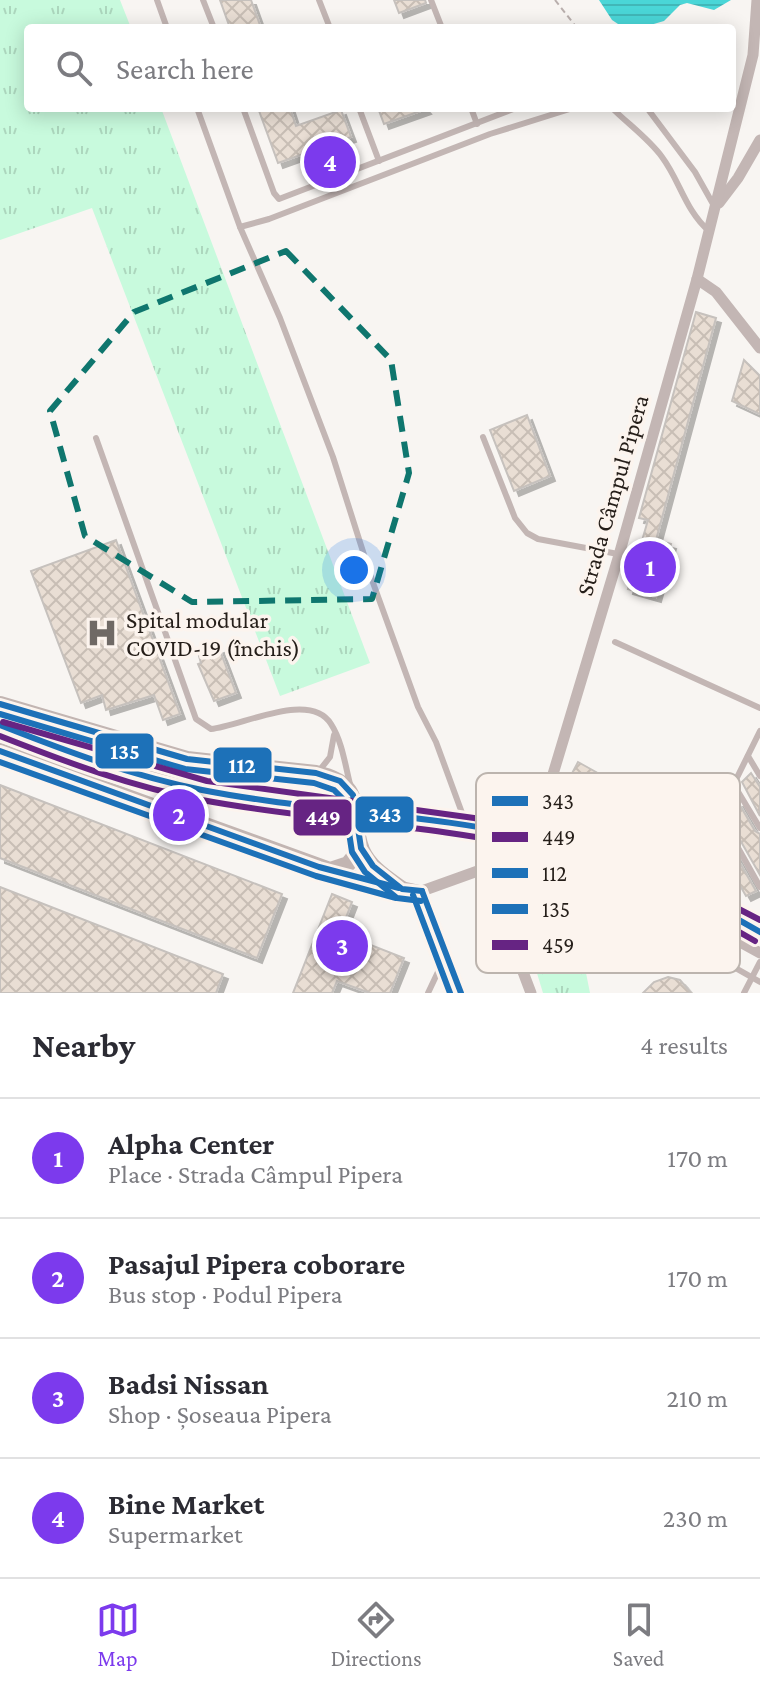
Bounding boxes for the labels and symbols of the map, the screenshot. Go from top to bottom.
pin: 4 [304,132,356,192]
street label: Strada Câmpul Pipera [570,391,654,599]
pin: 1 [624,537,676,597]
your location [334,550,374,590]
place label: Spital modular COVID-19 (închis) [126,606,300,662]
hospital icon: Spital modular COVID-19 (închis) [85,616,119,650]
line badge: 135 [94,732,155,770]
text: 135 [110,739,140,764]
line badge: 112 [212,746,273,784]
text: 112 [228,753,256,778]
legend [476,773,740,973]
pin: 2 [153,785,205,845]
text: 343 [542,789,574,814]
line badge: 343 [354,795,415,834]
line badge: 449 [292,798,353,837]
text: 343 [368,802,402,827]
text: 449 [305,805,341,830]
text: 449 [542,825,575,850]
text: 112 [542,861,567,886]
text: 135 [542,897,570,922]
pin: 3 [316,916,368,976]
text: 459 [542,933,574,958]

